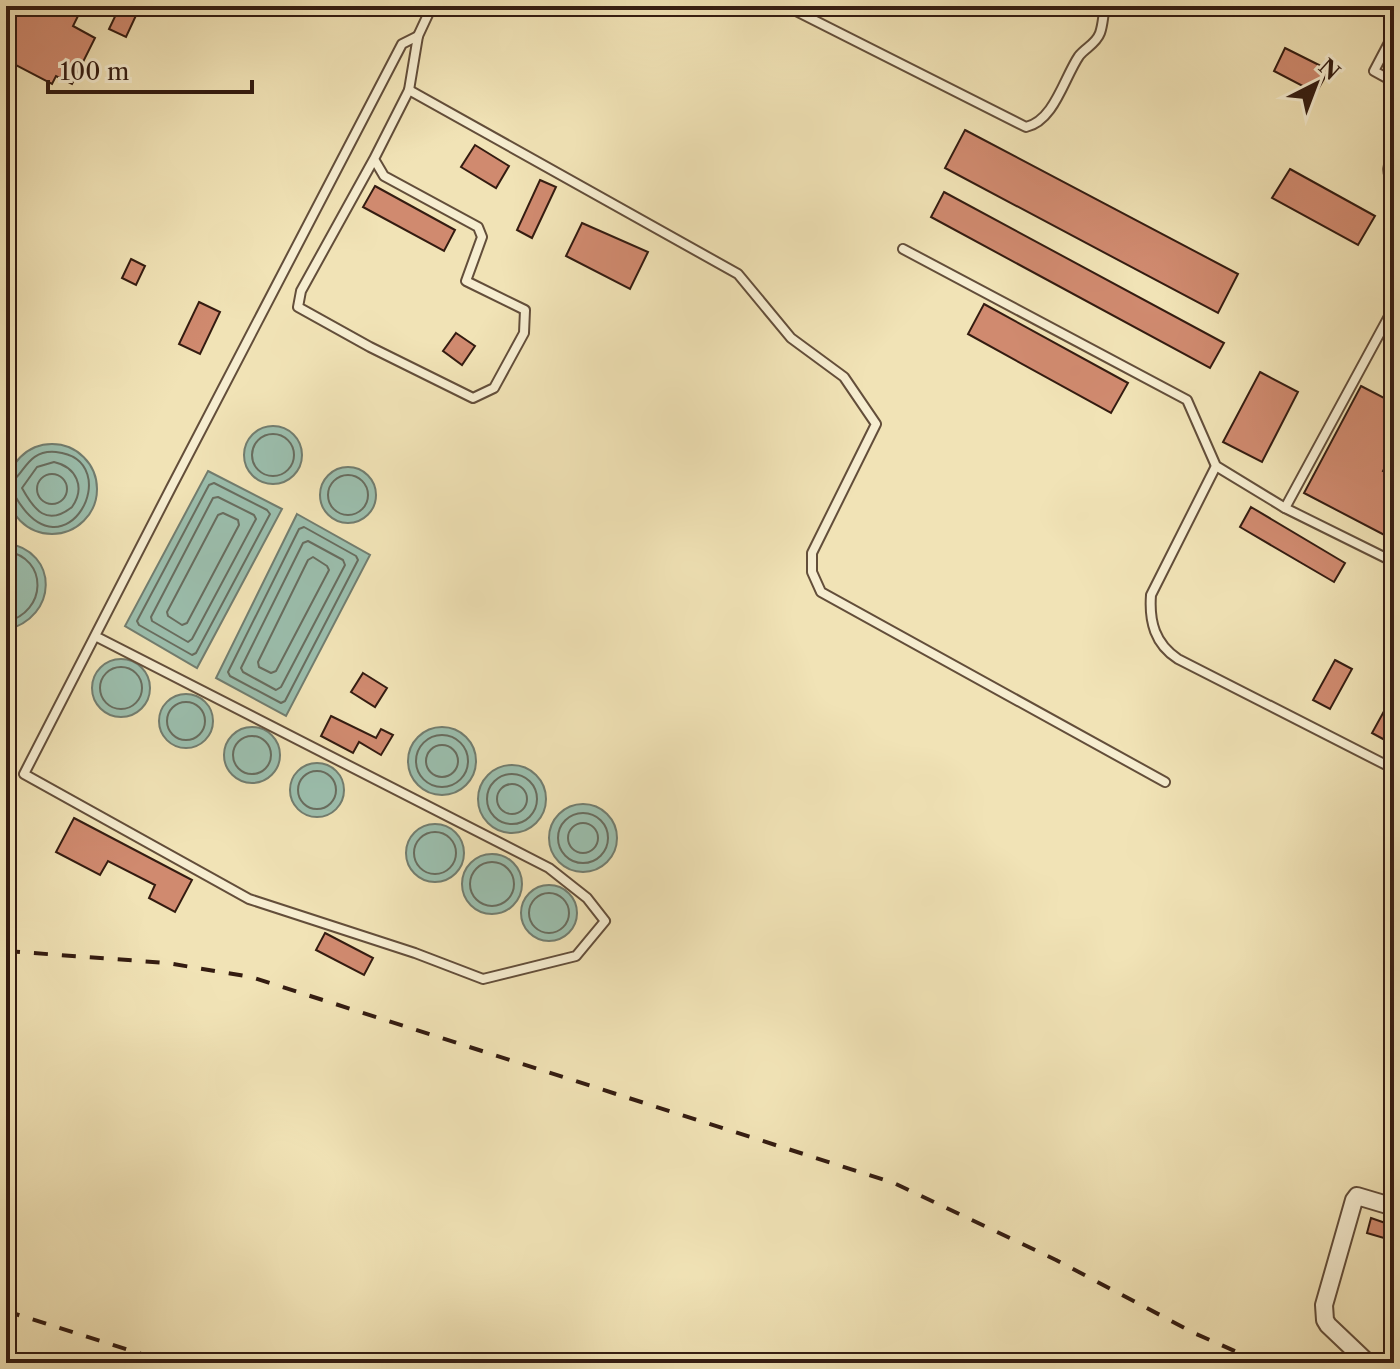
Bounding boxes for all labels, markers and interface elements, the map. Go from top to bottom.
scale bar [48,44,252,94]
north arrow [1276,44,1356,124]
text: N [1313,53,1345,86]
text: 100 m [60,57,129,86]

